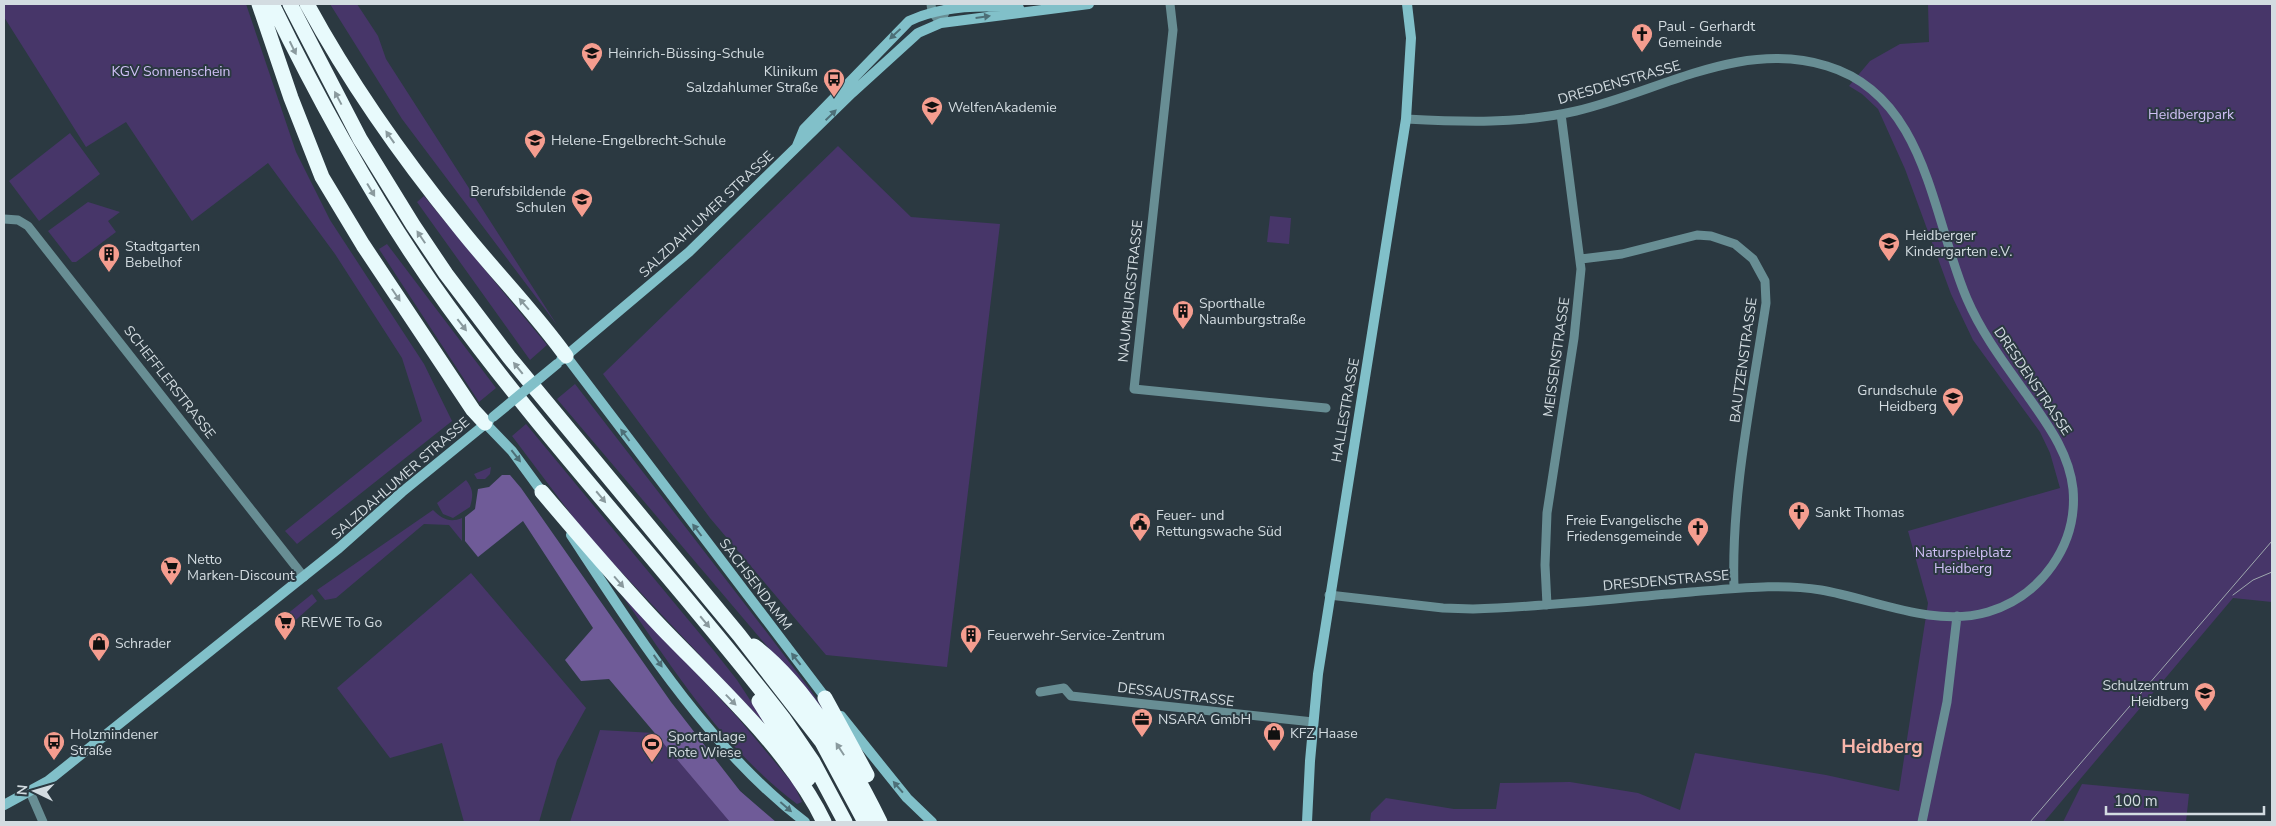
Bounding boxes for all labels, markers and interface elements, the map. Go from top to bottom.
one-way arrow [975,13,991,21]
place label: Paul - Gerhardt Gemeinde [1658,17,1755,52]
church icon: Paul - Gerhardt Gemeinde [1630,22,1654,53]
one-way arrow [889,28,901,40]
one-way arrow [289,41,297,55]
school or university icon: Heinrich-Büssing-Schule [580,41,604,72]
place label: Heinrich-Büssing-Schule [608,44,764,63]
street label: DRESDENSTRASSE [1556,56,1683,109]
park label: KGV Sonnenschein [111,62,231,81]
place label: Klinikum Salzdahlumer Straße [686,62,818,97]
bus stop icon: Klinikum Salzdahlumer Straße [822,67,846,98]
one-way arrow [334,90,342,105]
school or university icon: WelfenAkademie [920,95,944,126]
place label: WelfenAkademie [948,98,1057,117]
park label: Heidbergpark [2148,105,2235,124]
one-way arrow [825,109,837,121]
school or university icon: Helene-Engelbrecht-Schule [523,128,547,159]
one-way arrow [385,130,395,143]
place label: Helene-Engelbrecht-Schule [551,131,726,150]
street label: SALZDAHLUMER STRASSE [635,147,778,282]
place label: Berufsbildende Schulen [470,182,566,217]
one-way arrow [367,184,376,197]
school or university icon: Berufsbildende Schulen [570,187,594,218]
street label: NAUMBURGSTRASSE [1114,219,1147,363]
place label: Heidberger Kindergarten e.V. [1905,226,2012,261]
one-way arrow [416,231,426,244]
school or university icon: Heidberger Kindergarten e.V. [1877,231,1901,262]
place label: Stadtgarten Bebelhof [125,237,200,272]
building icon: Stadtgarten Bebelhof [97,242,121,273]
one-way arrow [392,289,401,302]
place label: Sporthalle Naumburgstraße [1199,294,1306,329]
street label: MEISSENSTRASSE [1539,296,1574,418]
street label: BAUTZENSTRASSE [1725,296,1762,424]
one-way arrow [518,299,530,311]
building icon: Sporthalle Naumburgstraße [1171,299,1195,330]
one-way arrow [457,318,468,331]
street label: SCHEFFLERSTRASSE [119,322,220,443]
street label: DRESDENSTRASSE [1989,323,2076,439]
street label: HALLESTRASSE [1327,356,1364,464]
one-way arrow [512,362,523,375]
place label: Grundschule Heidberg [1857,381,1937,416]
school or university icon: Grundschule Heidberg [1941,386,1965,417]
street label: SALZDAHLUMER STRASSE [327,413,474,544]
one-way arrow [620,429,631,442]
one-way arrow [510,449,521,462]
one-way arrow [596,490,607,503]
church icon: Sankt Thomas [1787,500,1811,531]
place label: Sankt Thomas [1815,503,1905,522]
place label: Feuer- und Rettungswache Süd [1156,506,1282,541]
public building icon: Feuer- und Rettungswache Süd [1128,511,1152,542]
place label: Freie Evangelische Friedensgemeinde [1566,511,1682,546]
church icon: Freie Evangelische Friedensgemeinde [1686,516,1710,547]
one-way arrow [692,523,702,537]
street label: SACHSENDAMM [715,535,796,634]
park label: Naturspielplatz Heidberg [1915,543,2012,578]
place label: Netto Marken-Discount [187,550,295,585]
supermarket icon: Netto Marken-Discount [159,555,183,586]
street label: DRESDENSTRASSE [1602,566,1730,595]
one-way arrow [614,576,625,589]
supermarket icon: REWE To Go [273,610,297,641]
place label: REWE To Go [301,613,383,632]
one-way arrow [700,615,711,628]
building icon: Feuerwehr-Service-Zentrum [959,623,983,654]
place label: Feuerwehr-Service-Zentrum [987,626,1165,645]
shop icon: Schrader [87,631,111,662]
place label: Schrader [115,634,171,653]
one-way arrow [790,653,801,666]
one-way arrow [653,654,663,668]
place label: Schulzentrum Heidberg [2102,676,2189,711]
street label: DESSAUSTRASSE [1116,678,1235,711]
school or university icon: Schulzentrum Heidberg [2193,681,2217,712]
one-way arrow [725,694,737,706]
office icon: NSARA GmbH [1130,707,1154,738]
place label: NSARA GmbH [1158,710,1251,729]
shop icon: KFZ Haase [1262,721,1286,752]
place label: KFZ Haase [1290,724,1358,743]
place label: Holzmindener Straße [70,725,158,760]
place label: Sportanlage Rote Wiese [668,727,745,762]
bus stop icon: Holzmindener Straße [42,730,66,761]
sports icon: Sportanlage Rote Wiese [640,732,664,763]
district label: Heidberg [1841,734,1923,760]
one-way arrow [835,742,845,755]
north arrow [10,766,60,816]
one-way arrow [892,781,903,794]
text: N [13,784,32,796]
scale bar [2106,784,2264,816]
text: 100 m [2114,791,2158,811]
one-way arrow [779,801,792,812]

